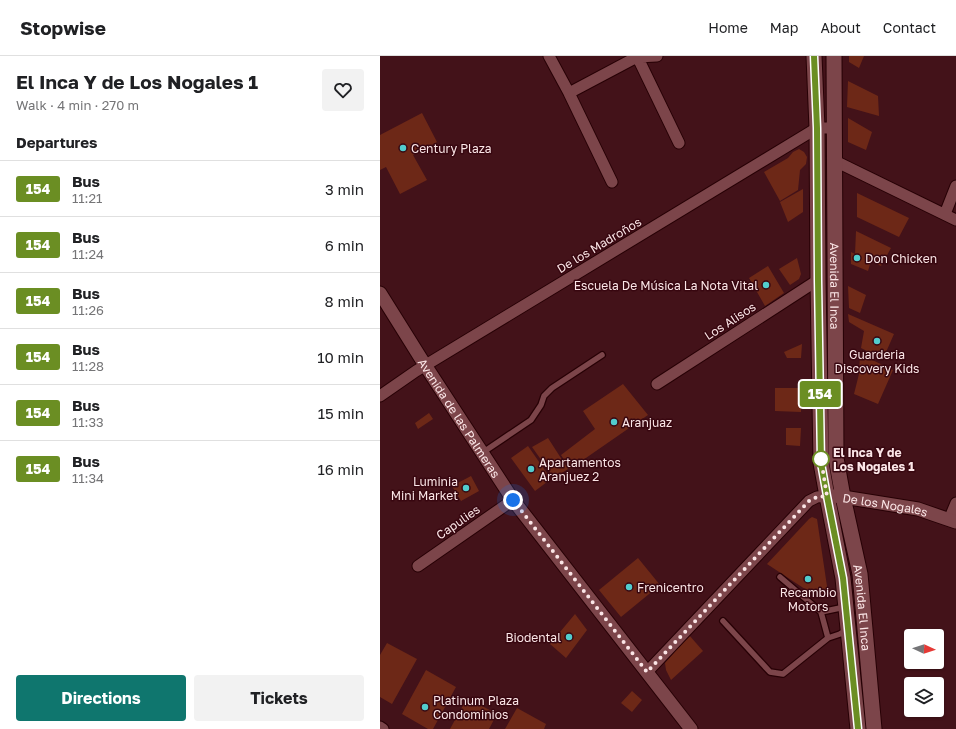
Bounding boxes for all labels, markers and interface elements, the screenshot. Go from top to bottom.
text: Stopwise [20,16,106,39]
text: Home [708,19,748,36]
text: Map [770,19,798,36]
text: About [820,19,861,36]
text: Contact [883,19,936,36]
button: heart [322,69,364,111]
text: El Inca Y de Los Nogales 1 [16,70,258,93]
text: Walk · 4 min · 270 m [16,97,139,113]
text: Departures [16,133,97,151]
place label: Century Plaza [411,141,492,156]
marker: Century Plaza [398,143,408,153]
text: Bus [72,172,100,190]
text: 154 [26,180,50,197]
text: 3 min [325,180,364,198]
text: 11:21 [72,190,102,206]
street label: De los Madroños [554,214,644,276]
text: Bus [72,228,100,246]
text: 154 [26,236,50,253]
text: 6 min [325,236,364,254]
street label: Avenida El Inca [827,242,843,330]
text: 11:24 [72,246,104,262]
place label: Don Chicken [865,251,937,266]
marker: Don Chicken [852,253,862,263]
place label: Escuela De Música La Nota Vital [574,278,758,293]
marker: Escuela De Música La Nota Vital [761,280,771,290]
text: Bus [72,284,100,302]
text: 154 [26,292,50,309]
text: 8 min [325,292,364,310]
street label: Los Alisos [702,299,758,343]
text: 11:26 [72,302,104,318]
marker: Guarderia Discovery Kids [872,336,882,346]
text: Bus [72,340,100,358]
place label: Guarderia Discovery Kids [835,347,919,376]
text: 154 [26,348,50,365]
text: 10 min [317,348,364,366]
street label: Avenida de las Palmeras [415,355,504,480]
text: 11:28 [72,358,104,374]
line badge: 154 [797,381,843,407]
text: 154 [808,385,832,402]
text: Bus [72,396,100,414]
text: 154 [26,404,50,421]
text: 15 min [318,404,364,422]
text: 11:33 [72,414,104,430]
place label: Aranjuaz [622,415,672,430]
marker: Aranjuaz [609,417,619,427]
place label: El Inca Y de Los Nogales 1 [833,445,914,474]
marker: El Inca Y de Los Nogales 1 [812,450,830,468]
text: Bus [72,452,100,470]
place label: Apartamentos Aranjuez 2 [539,455,621,484]
text: 154 [26,460,50,477]
text: 16 min [317,460,364,478]
marker: Apartamentos Aranjuez 2 [526,464,536,474]
text: 11:34 [72,470,104,486]
place label: Luminia Mini Market [391,474,458,503]
marker: Luminia Mini Market [461,483,471,493]
your location [503,490,523,510]
street label: De los Nogales [842,490,930,519]
street label: Capulies [433,502,483,542]
street label: Avenida El Inca [850,563,874,652]
marker: Recambio Motors [803,574,813,584]
place label: Frenicentro [637,580,704,595]
marker: Frenicentro [624,582,634,592]
place label: Recambio Motors [780,585,836,614]
north arrow [904,629,944,669]
map controls [904,629,944,717]
place label: Biodental [506,630,561,645]
marker: Biodental [564,632,574,642]
button: Directions [16,675,186,721]
button: Tickets [194,675,364,721]
button: layers [904,677,944,717]
place label: Platinum Plaza Condominios [433,693,519,722]
marker: Platinum Plaza Condominios [420,702,430,712]

